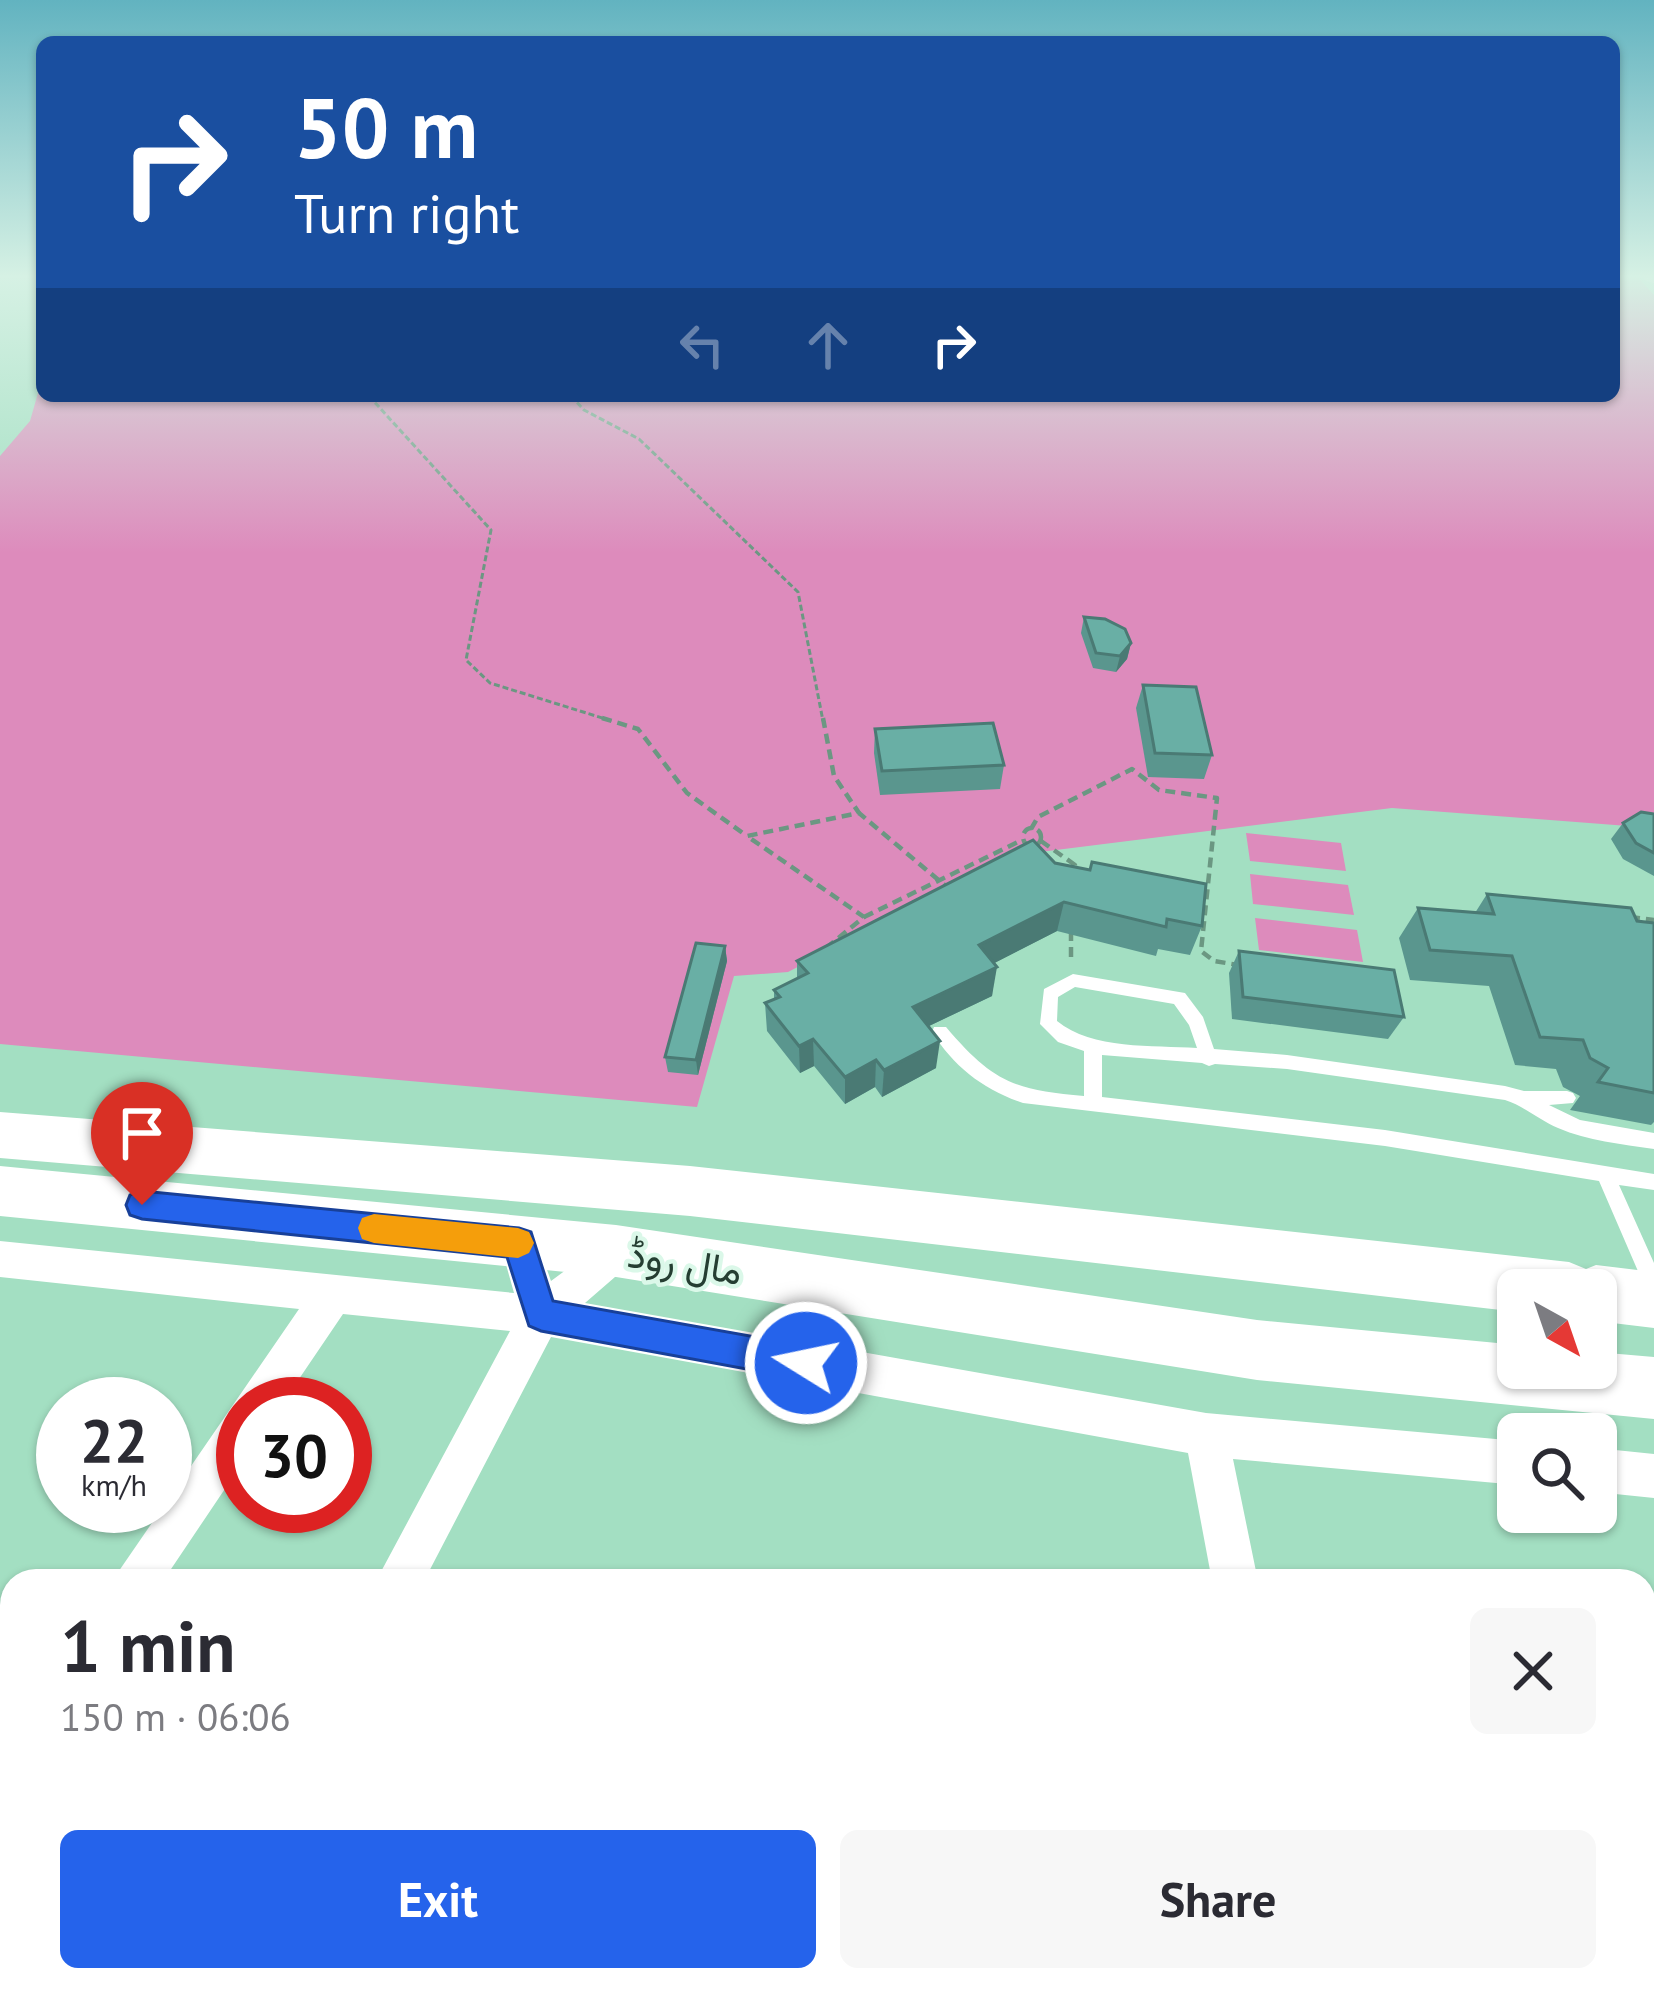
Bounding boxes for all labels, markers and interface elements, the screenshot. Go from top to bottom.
text: 50 m [294,72,478,181]
icon: right [96,84,252,240]
text: Turn right [294,178,519,248]
icon: left [669,312,735,378]
icon: ahead [795,312,861,378]
icon: right [921,312,987,378]
pin [91,1082,193,1205]
icon: arrive [109,1100,175,1166]
street label: مال روڈ [624,1227,746,1296]
north arrow [1497,1269,1617,1389]
map controls [1497,1269,1617,1533]
position arrow [743,1300,869,1426]
speed limit sign: 30 [216,1377,372,1533]
text: 22 [80,1401,148,1479]
button: search [1497,1413,1617,1533]
text: km/h [81,1465,147,1504]
text: 1 min [60,1599,236,1692]
button: close [1470,1608,1596,1734]
text: 150 m · 06:06 [60,1691,291,1742]
button: Exit [60,1830,816,1968]
button: Share [840,1830,1596,1968]

